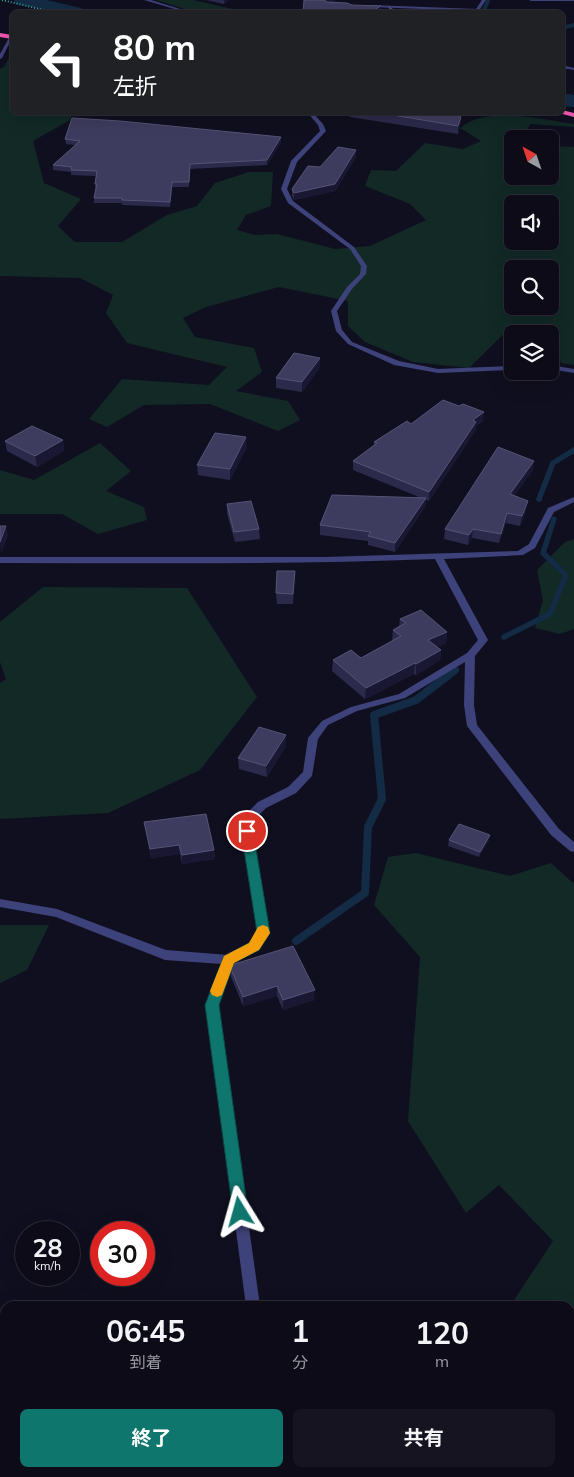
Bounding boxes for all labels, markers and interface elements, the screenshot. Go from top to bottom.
text: 80 m [113,25,196,69]
icon: left [30,30,95,95]
text: 左折 [113,72,157,100]
north arrow [504,130,559,185]
map controls [504,130,559,380]
button: sound [504,195,559,250]
button: search [504,260,559,315]
button: layers [504,325,559,380]
pin [226,810,268,852]
icon: arrive [233,817,261,845]
position arrow [213,1185,265,1237]
speed limit sign: 30 [90,1221,155,1286]
text: 28 [32,1232,63,1263]
text: km/h [34,1258,61,1273]
text: 06:45 [106,1312,185,1350]
text: 1 [291,1312,309,1350]
text: 120 [415,1314,469,1352]
text: m [435,1351,449,1371]
text: 到着 [130,1352,162,1372]
text: 分 [292,1352,308,1372]
button: 終了 [20,1409,283,1467]
button: 共有 [293,1409,555,1467]

